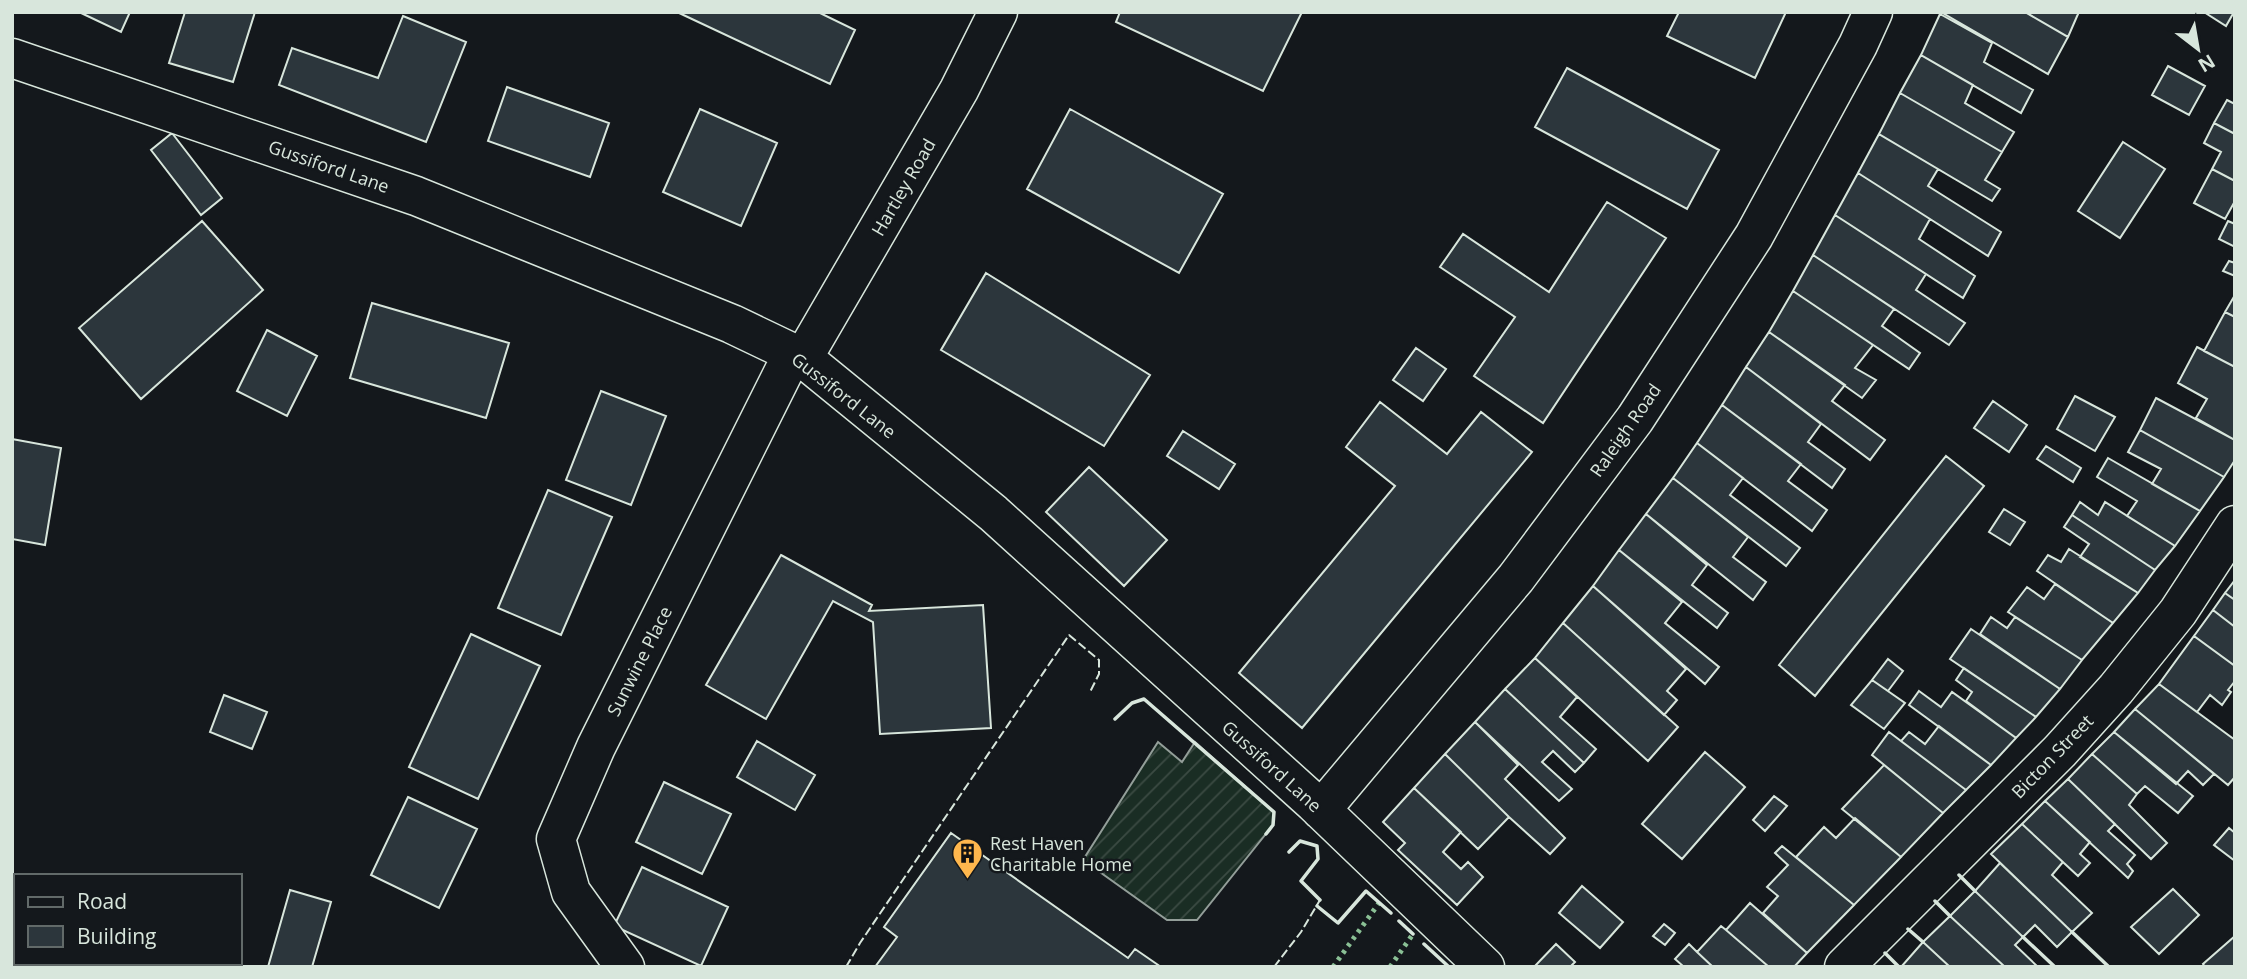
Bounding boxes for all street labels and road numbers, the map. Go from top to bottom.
street label: Gussiford Lane [265,134,393,198]
street label: Hartley Road [866,134,940,240]
street label: Gussiford Lane [787,347,901,443]
street label: Raleigh Road [1584,379,1666,481]
street label: Sunwine Place [601,602,677,720]
street label: Bicton Street [2006,709,2098,803]
street label: Gussiford Lane [1217,715,1327,817]

